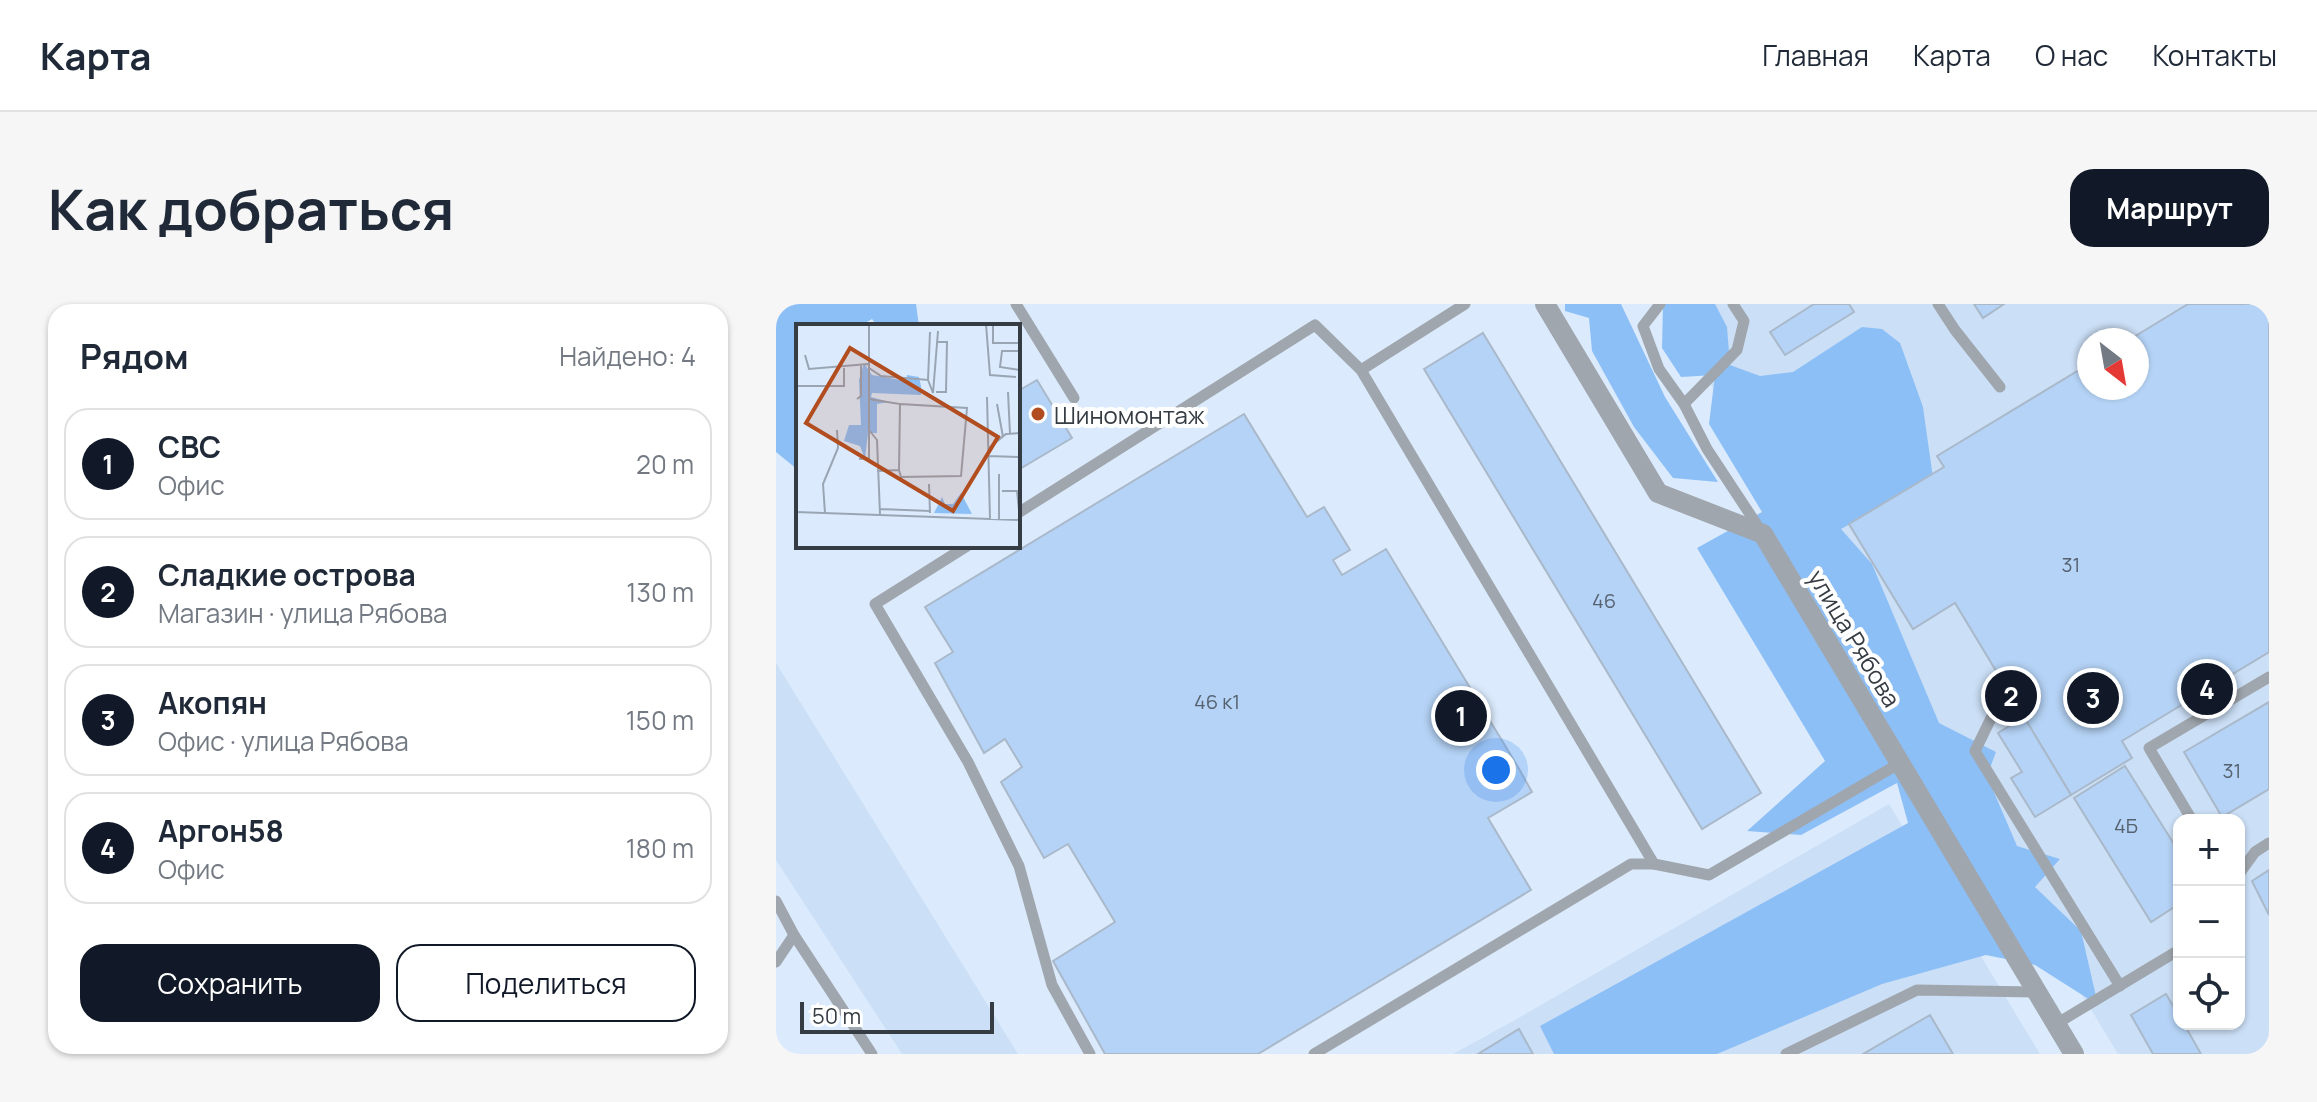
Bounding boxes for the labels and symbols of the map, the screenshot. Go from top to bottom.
inset map [796,324,1020,548]
north arrow [2077,328,2149,400]
place label: Шиномонтаж [1054,398,1205,431]
marker: Шиномонтаж [1029,405,1047,423]
house number: 31 [2062,551,2080,578]
street label: улица Рябова [1801,563,1909,713]
house number: 46 [1592,587,1616,614]
pin: 4 [2181,659,2233,719]
pin: 2 [1985,666,2037,726]
pin: 3 [2067,668,2119,728]
pin: 1 [1435,686,1487,746]
house number: 46 к1 [1194,688,1240,715]
your location [1476,750,1516,790]
house number: 31 [2223,757,2241,784]
house number: 4Б [2114,812,2138,839]
scale bar [800,998,994,1034]

